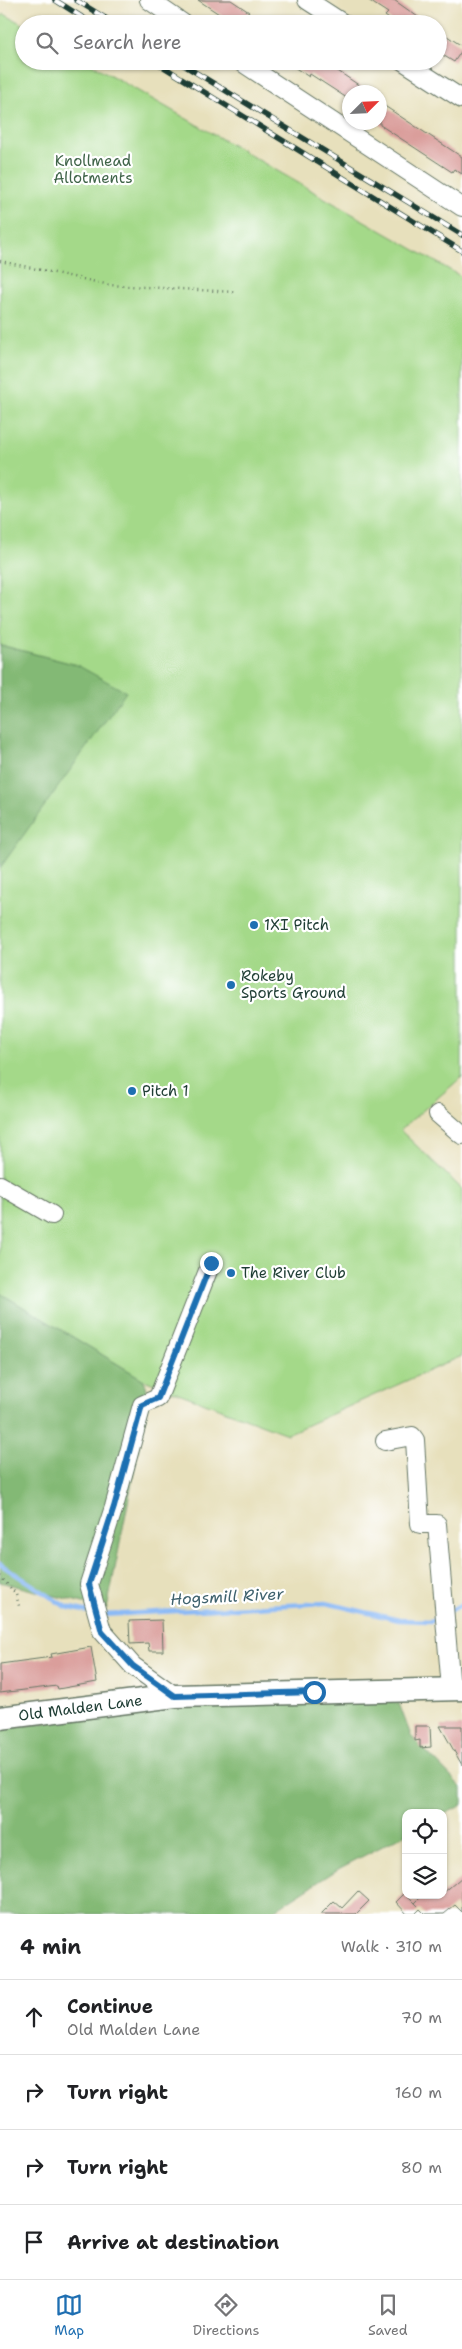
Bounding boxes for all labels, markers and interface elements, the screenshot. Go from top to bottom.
search box [15,15,447,70]
icon: search [33,29,61,57]
text: Search here [73,30,182,55]
north arrow [342,85,387,130]
park label: Knollmead Allotments [53,151,133,188]
place label: 1XI Pitch [264,915,329,935]
marker: 1XI Pitch [248,919,260,931]
place label: Rokeby Sports Ground [241,966,347,1003]
marker: Rokeby Sports Ground [225,979,237,991]
place label: Pitch 1 [142,1081,189,1101]
marker: Pitch 1 [126,1085,138,1097]
route end [200,1252,223,1275]
place label: The River Club [241,1263,346,1283]
marker: The River Club [225,1267,237,1279]
water label: Hogsmill River [170,1583,285,1610]
route start [303,1681,326,1704]
street label: Old Malden Lane [17,1690,144,1726]
map controls [402,1809,447,1899]
button: locate [402,1809,447,1854]
button: layers [402,1854,447,1899]
text: 4 min [20,1933,81,1961]
text: Walk · 310 m [341,1936,442,1957]
text: Continue [67,1994,153,2019]
icon: ahead [20,2003,48,2031]
text: 70 m [401,2007,442,2028]
text: Old Malden Lane [67,2019,200,2040]
icon: right [20,2078,48,2106]
text: Turn right [67,2080,168,2105]
text: 160 m [395,2082,442,2103]
icon: right [20,2153,48,2181]
text: Turn right [67,2155,168,2180]
text: 80 m [401,2157,442,2178]
icon: arrive [20,2228,48,2256]
text: Arrive at destination [67,2230,279,2255]
tab: Map [54,2291,84,2339]
tab: Directions [193,2291,260,2339]
tab: Saved [368,2291,408,2339]

